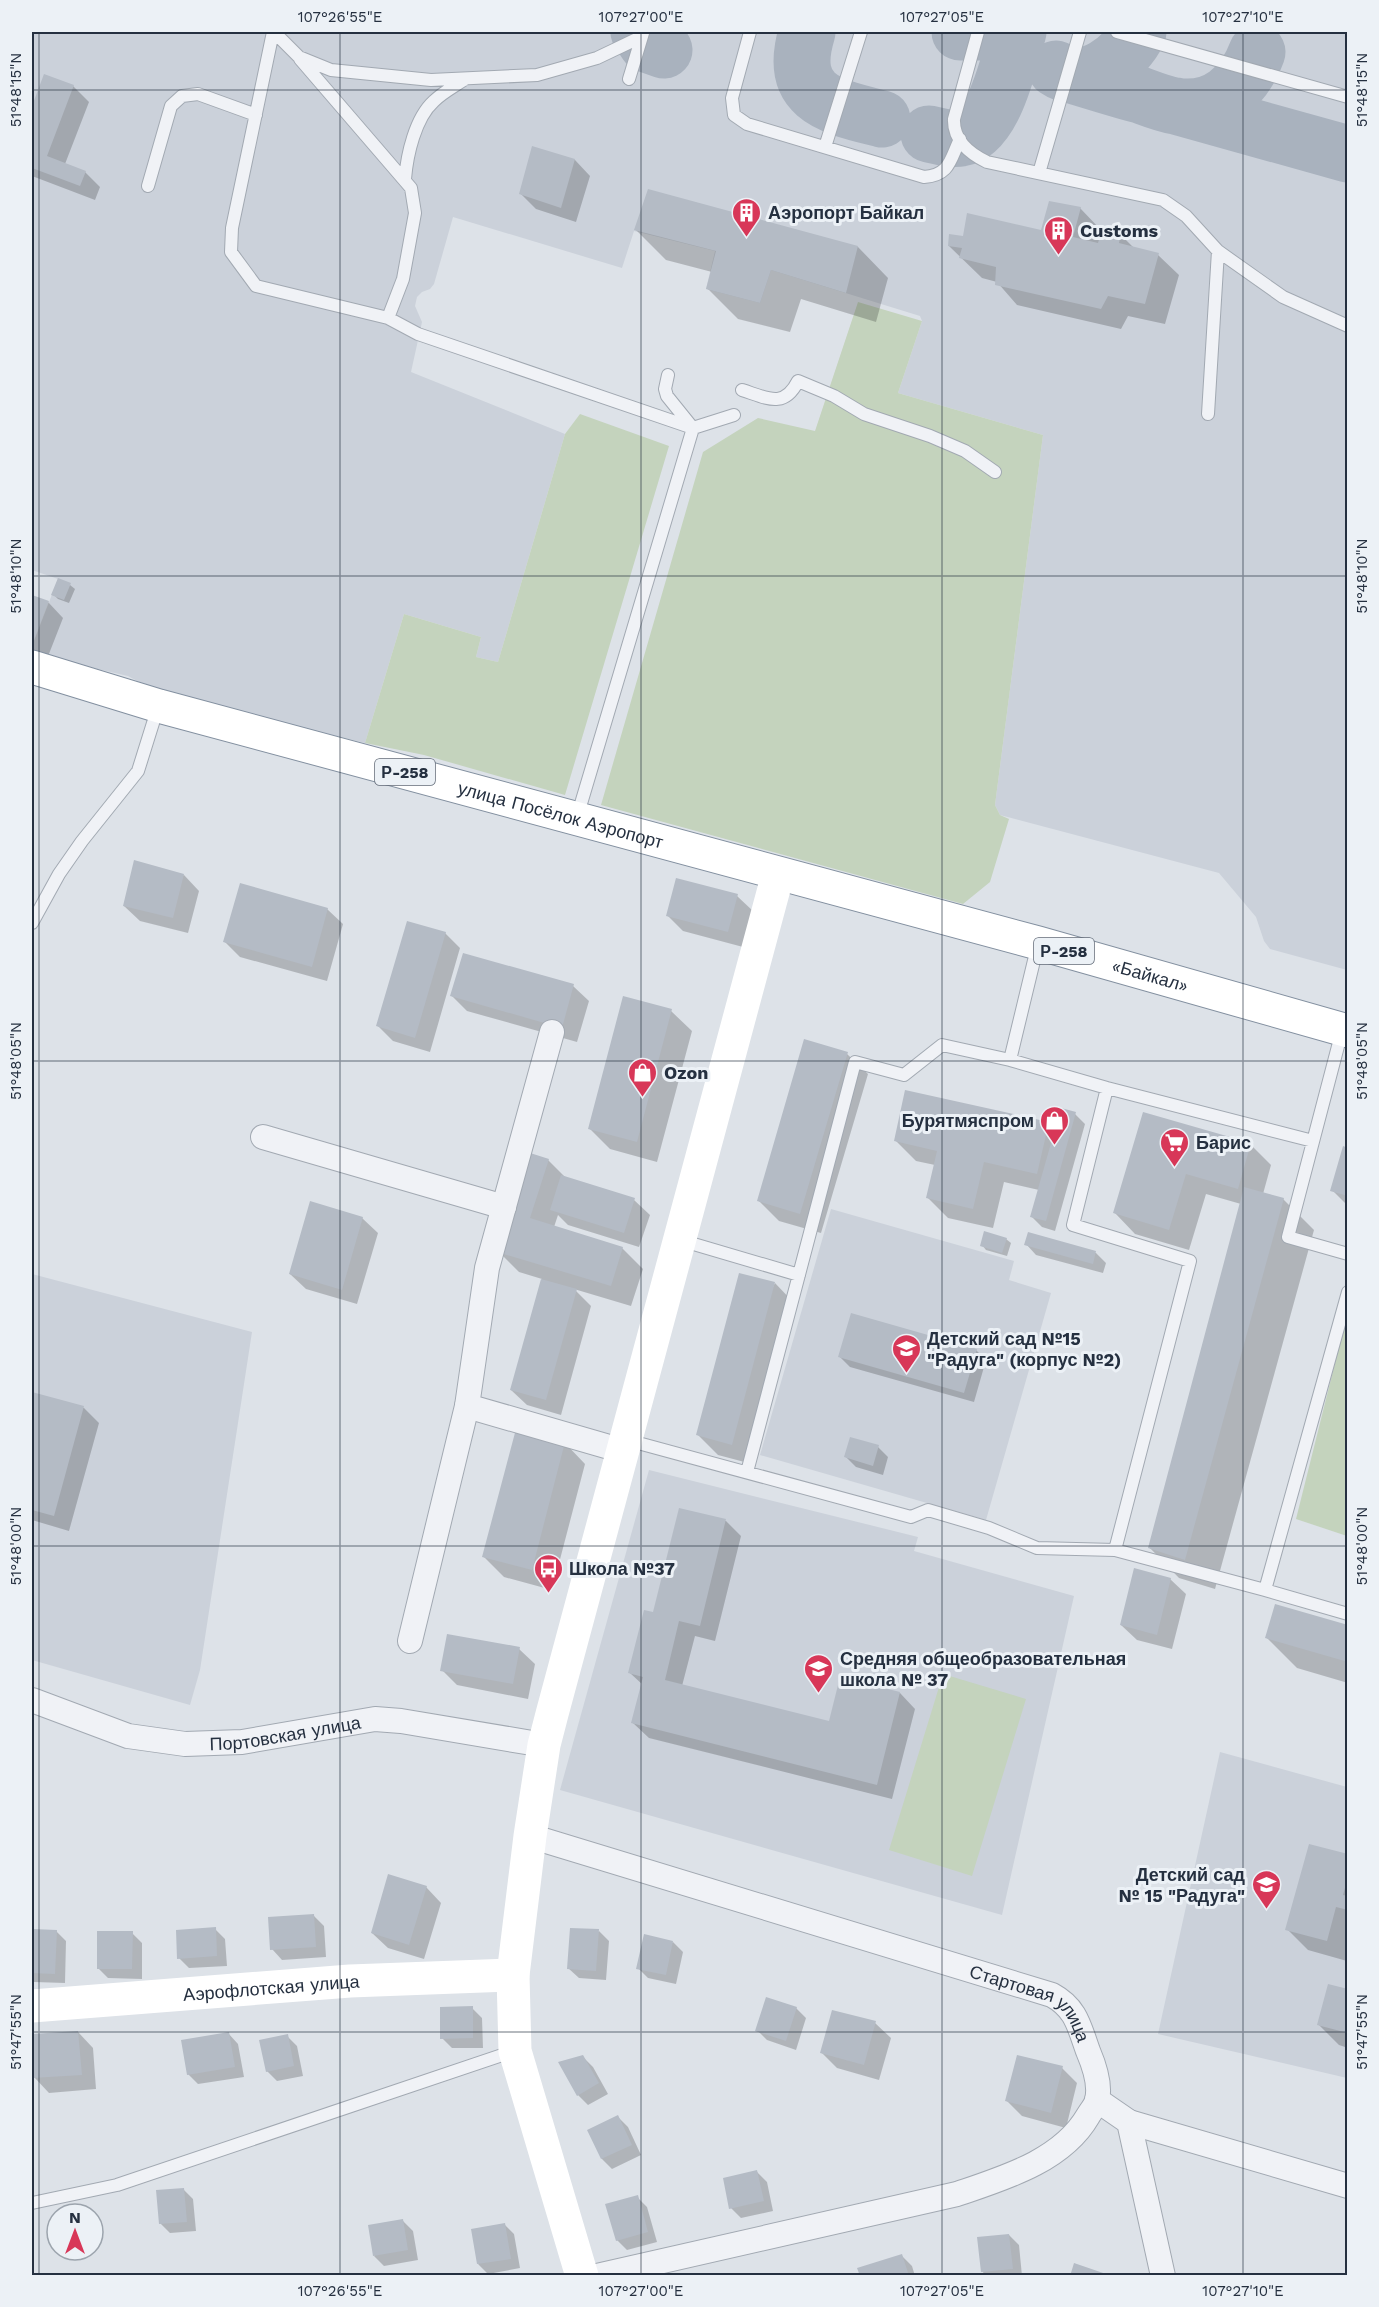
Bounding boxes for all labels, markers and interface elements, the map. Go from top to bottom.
text: 107°26'55"E [298,8,382,26]
text: 107°27'00"E [599,8,683,26]
text: 107°27'05"E [900,8,984,26]
text: 107°27'10"E [1202,8,1284,26]
text: 51°48'15"N [7,53,25,127]
text: 51°48'15"N [1353,53,1371,127]
building icon: Аэропорт Байкал [731,196,763,238]
place label: Аэропорт Байкал [768,202,924,223]
building icon: Customs [1043,214,1075,256]
place label: Customs [1080,220,1159,241]
text: 51°48'10"N [7,538,25,614]
text: 51°48'10"N [1353,538,1371,614]
road number: Р-258 [375,759,435,785]
street label: улица Посёлок Аэропорт [456,777,666,852]
road number: Р-258 [1034,938,1094,964]
street label: «Байкал» [1110,954,1191,996]
text: 51°48'05"N [7,1022,25,1100]
text: 51°48'05"N [1353,1022,1371,1100]
shop icon: Ozon [627,1056,659,1098]
place label: Ozon [664,1062,708,1083]
shop icon: Бурятмяспром [1039,1104,1071,1146]
place label: Бурятмяспром [902,1110,1034,1131]
supermarket icon: Барис [1159,1126,1191,1168]
place label: Барис [1196,1132,1251,1153]
place label: Детский сад №15 "Радуга" (корпус №2) [927,1328,1121,1370]
school or university icon: Детский сад №15 "Радуга" (корпус №2) [890,1332,922,1374]
text: 51°48'00"N [7,1507,25,1585]
text: 51°48'00"N [1353,1507,1371,1585]
bus stop icon: Школа №37 [532,1552,564,1594]
place label: Школа №37 [569,1558,675,1579]
place label: Средняя общеобразовательная школа № 37 [840,1648,1126,1690]
school or university icon: Средняя общеобразовательная школа № 37 [803,1652,835,1694]
street label: Портовская улица [209,1711,363,1754]
place label: Детский сад № 15 "Радуга" [1119,1864,1246,1906]
school or university icon: Детский сад № 15 "Радуга" [1250,1868,1282,1910]
street label: Стартовая улица [967,1960,1095,2045]
street label: Аэрофлотская улица [182,1970,361,2005]
text: 51°47'55"N [7,1994,25,2070]
text: 51°47'55"N [1353,1994,1371,2070]
north arrow [45,2202,105,2262]
text: N [69,2208,81,2227]
text: 107°26'55"E [298,2282,382,2300]
text: 107°27'00"E [599,2282,683,2300]
text: 107°27'05"E [900,2282,984,2300]
text: 107°27'10"E [1202,2282,1284,2300]

